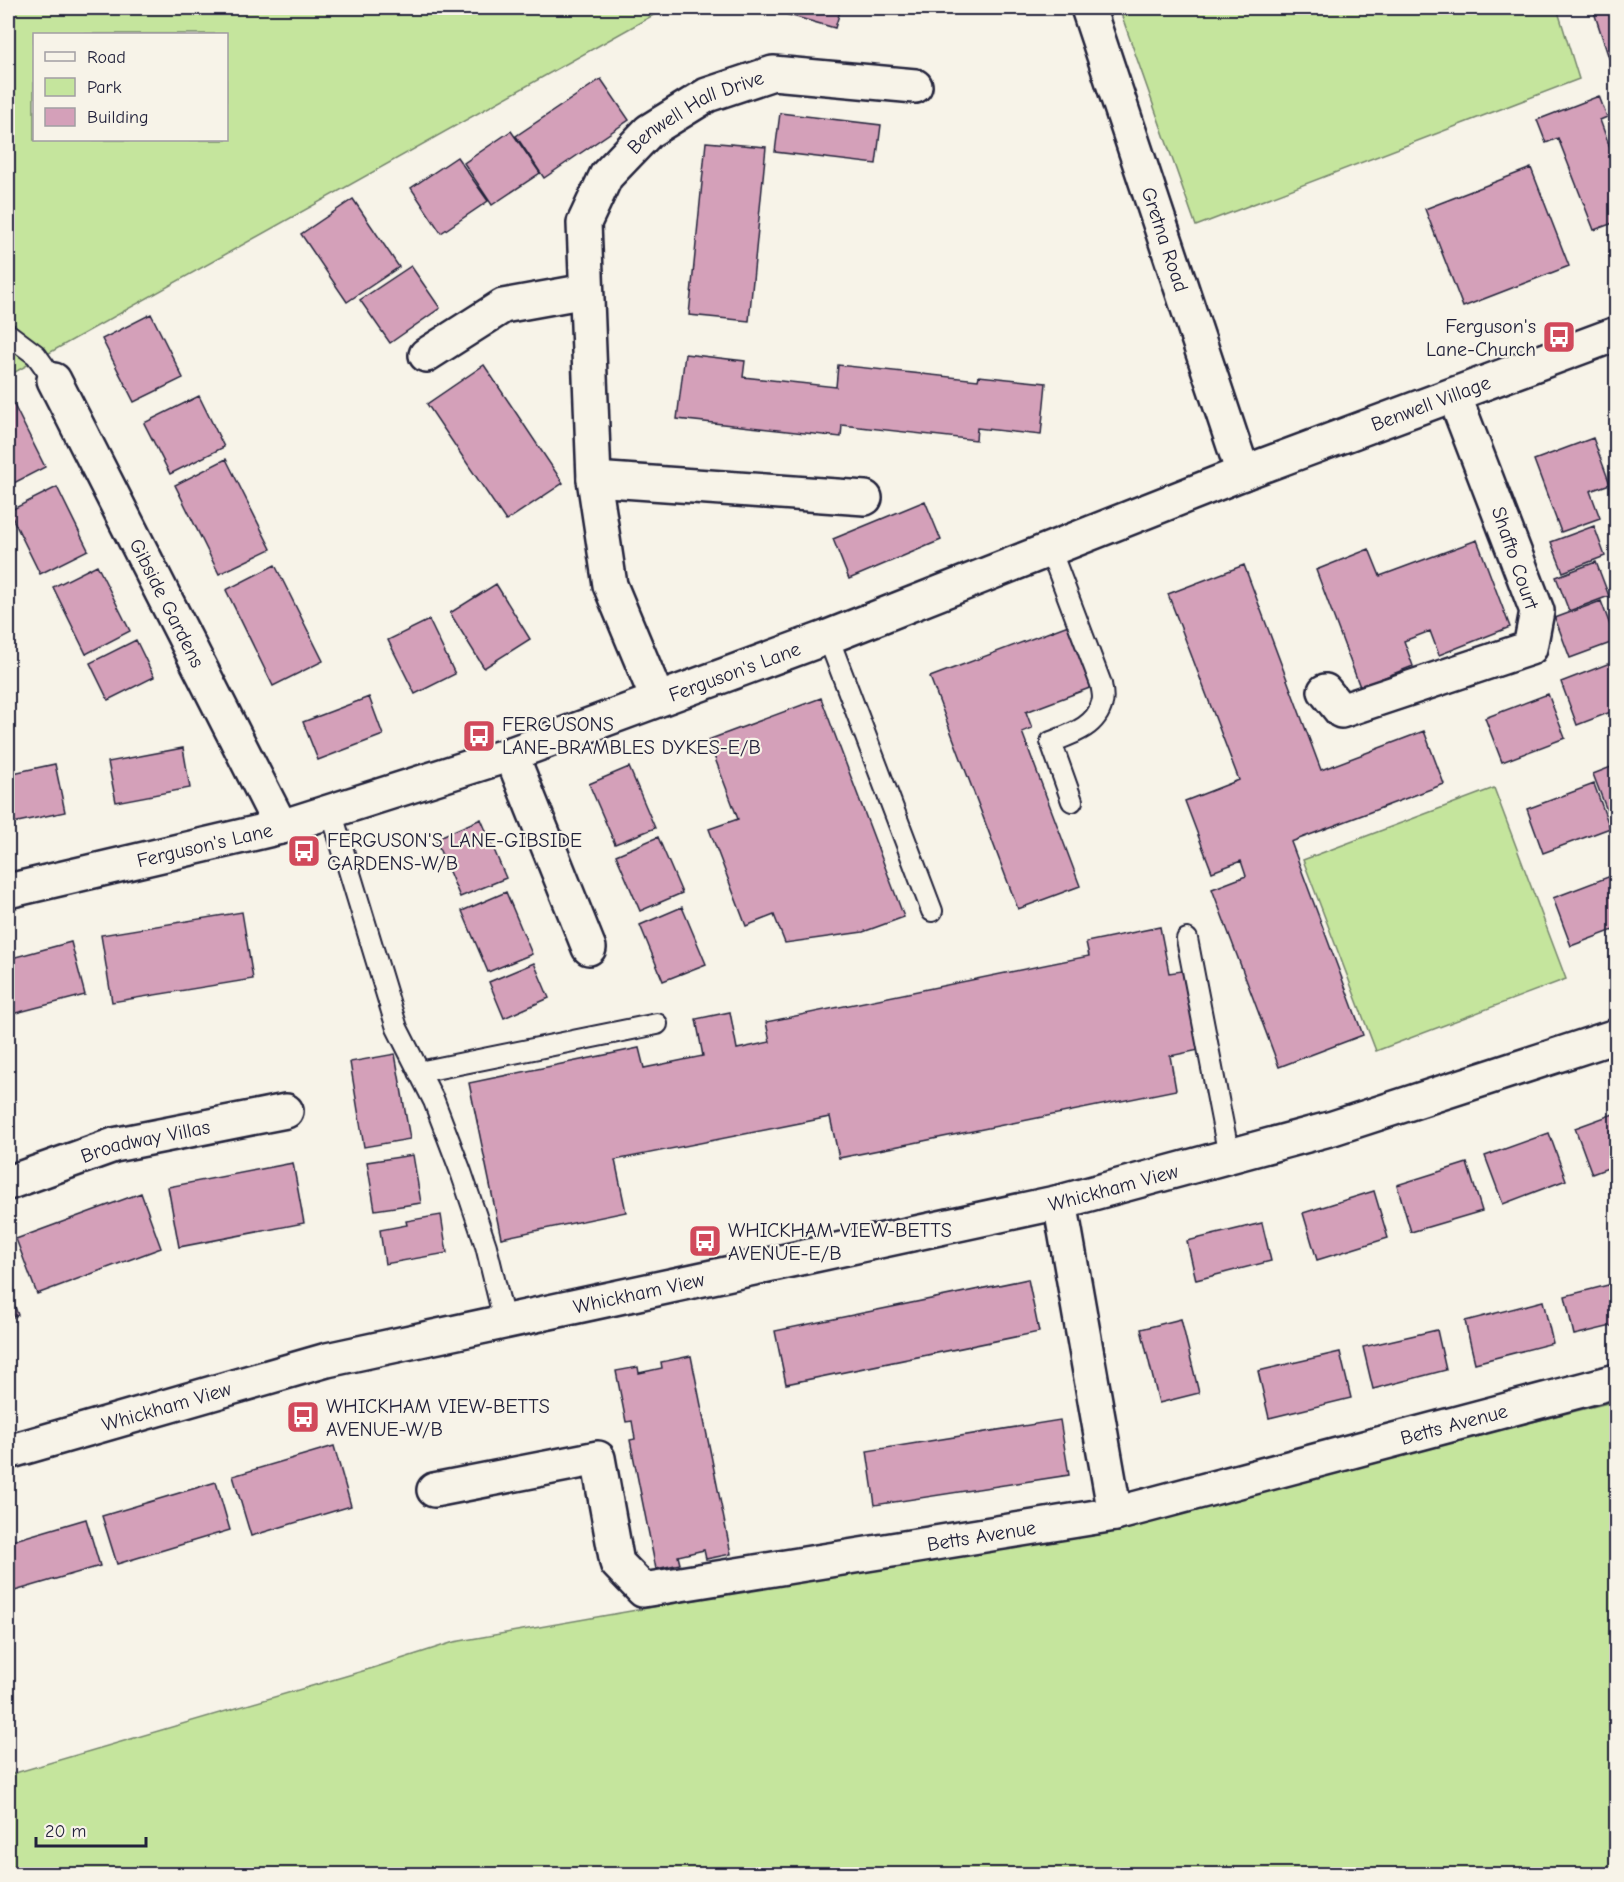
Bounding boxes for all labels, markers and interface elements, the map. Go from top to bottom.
legend [33,33,228,141]
text: Road [87,47,126,68]
street label: Benwell Hall Drive [622,65,766,158]
text: Park [87,77,122,98]
text: Building [87,107,149,128]
street label: Gretna Road [1137,184,1193,295]
place label: Ferguson's Lane-Church [1426,315,1536,361]
bus stop icon: Ferguson's Lane-Church [1541,319,1577,355]
street label: Benwell Village [1368,370,1493,436]
street label: Shafto Court [1487,504,1544,613]
street label: Gibside Gardens [125,535,210,671]
street label: Ferguson's Lane [666,637,804,706]
place label: FERGUSONS LANE-BRAMBLES DYKES-E/B [502,713,761,759]
bus stop icon: FERGUSONS LANE-BRAMBLES DYKES-E/B [461,718,497,754]
street label: Ferguson's Lane [135,818,275,872]
place label: FERGUSON'S LANE-GIBSIDE GARDENS-W/B [327,829,582,875]
bus stop icon: FERGUSON'S LANE-GIBSIDE GARDENS-W/B [286,833,322,869]
street label: Broadway Villas [78,1115,212,1167]
street label: Whickham View [1046,1159,1181,1216]
place label: WHICKHAM VIEW-BETTS AVENUE-E/B [728,1219,952,1265]
bus stop icon: WHICKHAM VIEW-BETTS AVENUE-E/B [687,1223,723,1259]
street label: Whickham View [571,1267,707,1318]
street label: Whickham View [99,1377,234,1436]
place label: WHICKHAM VIEW-BETTS AVENUE-W/B [326,1395,550,1441]
bus stop icon: WHICKHAM VIEW-BETTS AVENUE-W/B [285,1399,321,1435]
street label: Betts Avenue [1398,1399,1510,1449]
street label: Betts Avenue [925,1515,1037,1556]
scale bar [36,1810,146,1848]
text: 20 m [45,1821,86,1842]

